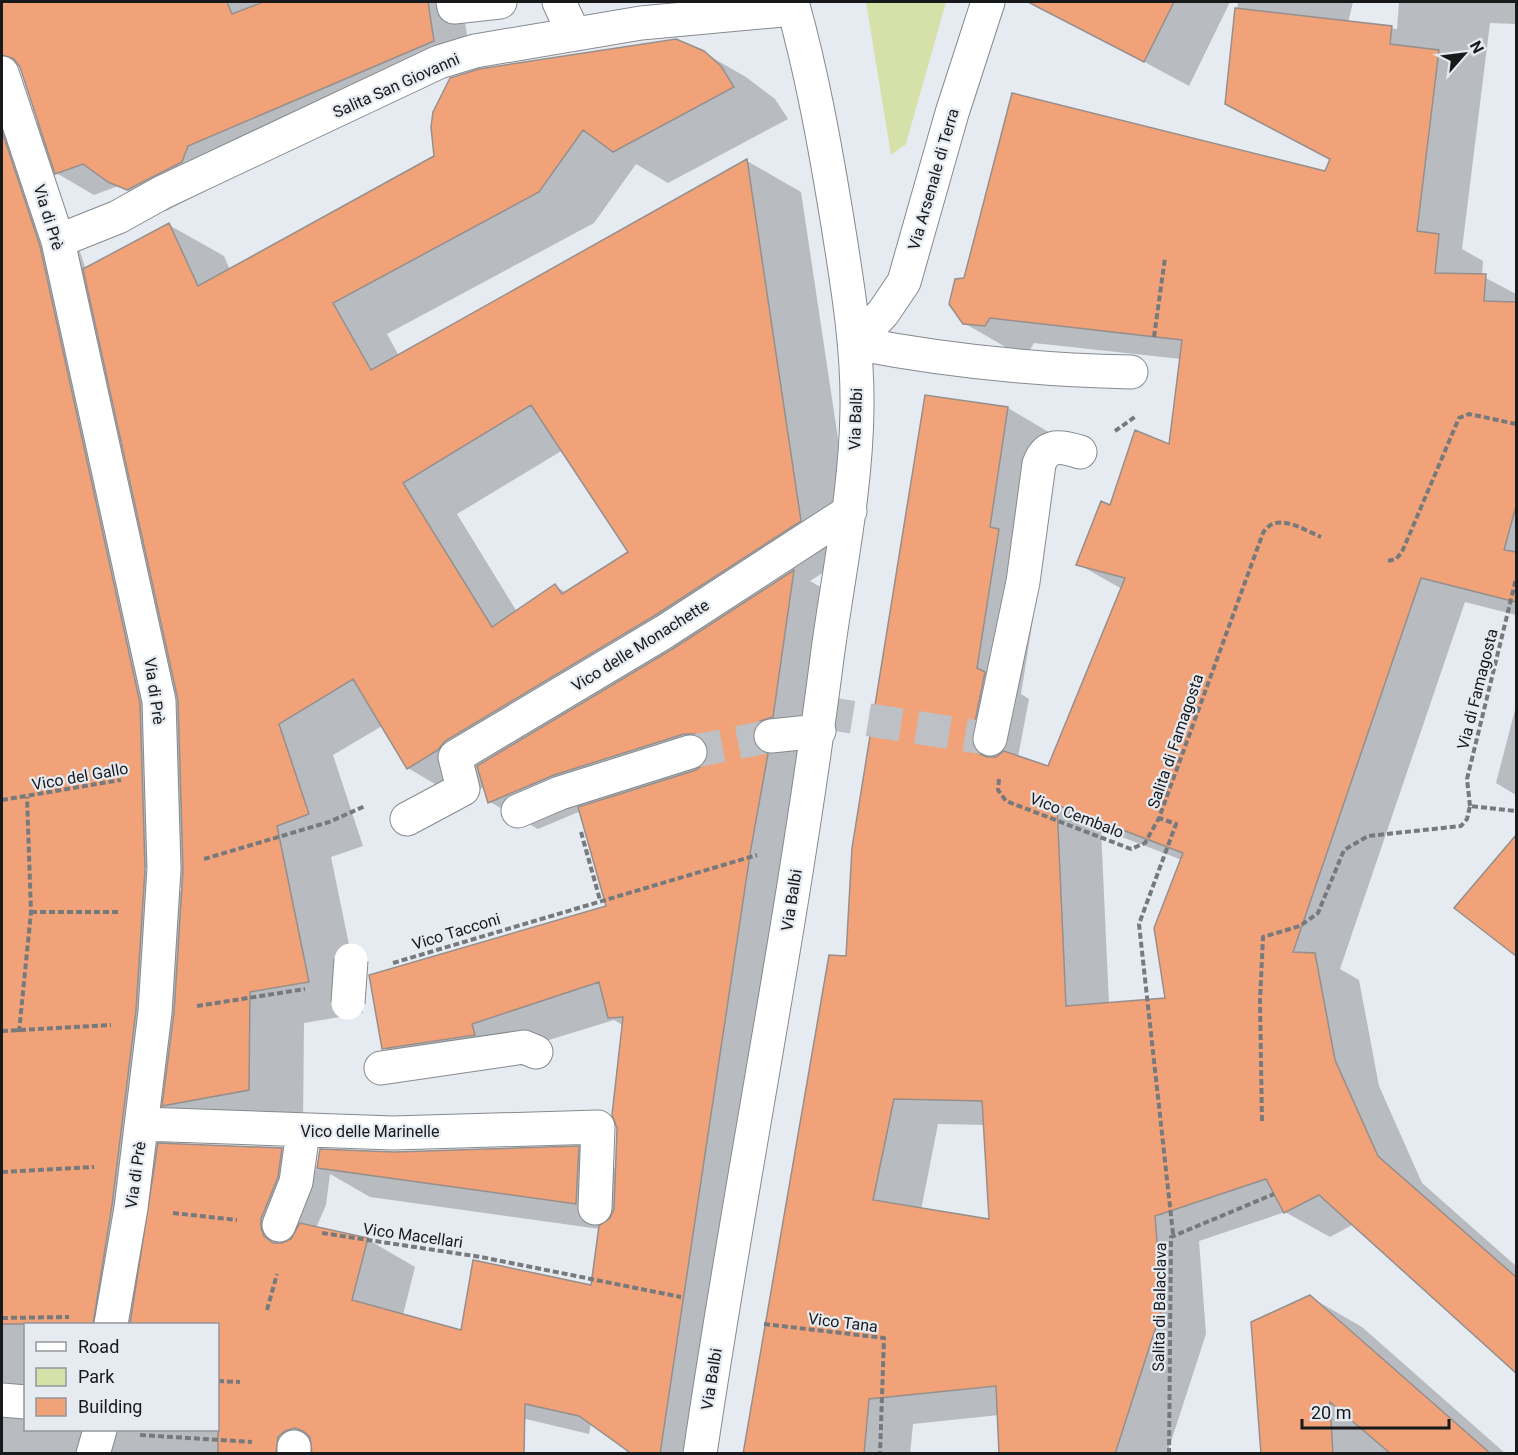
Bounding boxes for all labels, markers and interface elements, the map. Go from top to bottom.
north arrow [1434,24,1494,84]
text: N [1466,38,1488,57]
street label: Salita San Giovanni [330,49,462,122]
street label: Via Arsenale di Terra [904,106,963,252]
street label: Via di Prè [30,182,67,252]
street label: Via Balbi [845,388,866,450]
street label: Vico delle Monachette [568,595,713,695]
street label: Via di Famagosta [1453,627,1502,752]
street label: Via di Prè [140,656,169,726]
street label: Salita di Famagosta [1144,671,1207,811]
street label: Vico del Gallo [30,759,130,794]
street label: Vico Cembalo [1027,789,1127,842]
street label: Via Balbi [777,868,806,932]
street label: Vico Tacconi [410,909,503,954]
street label: Vico delle Marinelle [301,1122,439,1141]
street label: Via di Prè [121,1140,150,1210]
street label: Vico Macellari [362,1219,464,1252]
street label: Salita di Balaclava [1149,1242,1170,1372]
street label: Vico Tana [807,1309,879,1336]
legend [24,1323,219,1431]
text: Road [78,1336,119,1357]
street label: Via Balbi [697,1347,726,1411]
text: Park [78,1366,115,1387]
scale bar [1302,1392,1449,1430]
text: Building [78,1396,142,1417]
text: 20 m [1311,1402,1351,1423]

